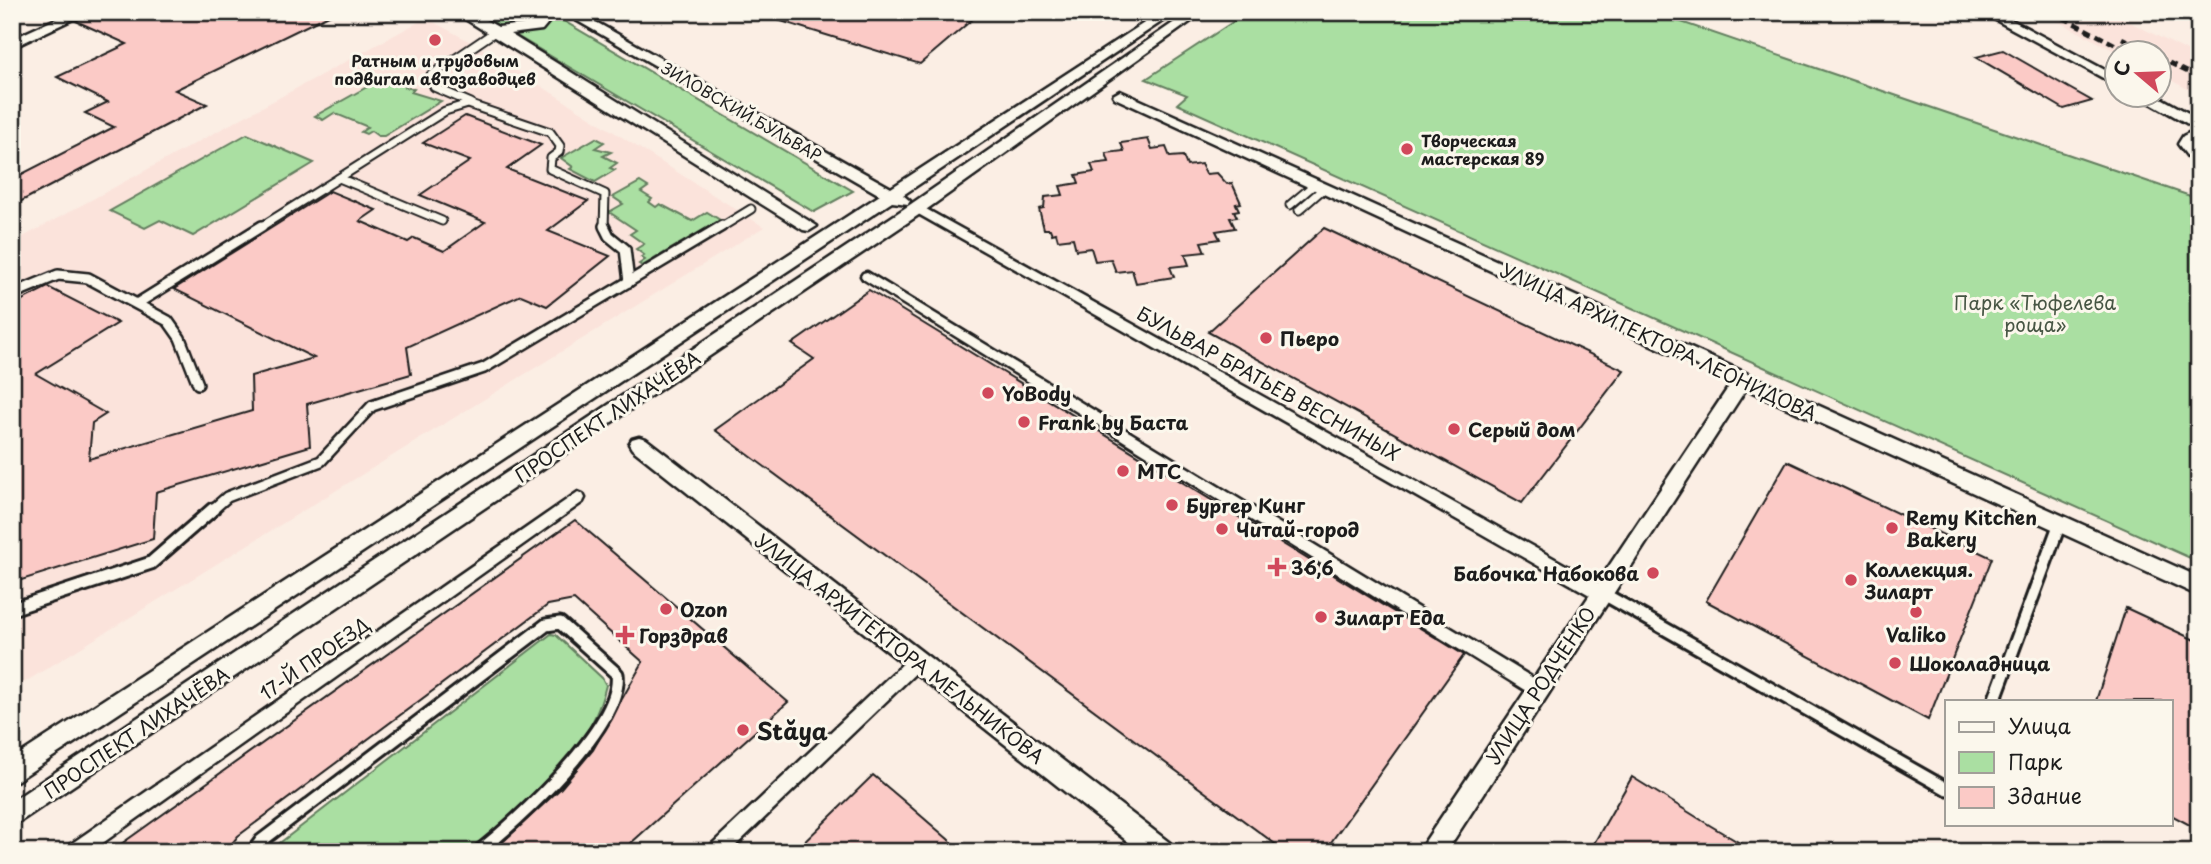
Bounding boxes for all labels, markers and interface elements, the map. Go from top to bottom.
marker: Ратным и трудовым подвигам автозаводцев [427,32,443,48]
north arrow [2102,38,2172,108]
place label: Ратным и трудовым подвигам автозаводцев [334,48,536,90]
street label: ЗИЛОВСКИЙ БУЛЬВАР [657,55,827,167]
text: С [2105,57,2137,79]
place label: Творческая мастерская 89 [1421,128,1545,170]
marker: Творческая мастерская 89 [1399,141,1415,157]
street label: УЛИЦА АРХИТЕКТОРА ЛЕОНИДОВА [1496,255,1822,427]
park label: Парк «Тюфелева роща» [1954,288,2116,338]
street label: БУЛЬВАР БРАТЬЕВ ВЕСНИНЫХ [1132,299,1406,467]
place label: Пьеро [1280,324,1339,352]
marker: Пьеро [1258,330,1274,346]
street label: ПРОСПЕКТ ЛИХАЧЁВА [509,343,705,489]
place label: YoBody [1002,379,1071,407]
marker: YoBody [980,385,996,401]
place label: Frank by Баста [1038,408,1188,436]
marker: Frank by Баста [1016,414,1032,430]
place label: Серый дом [1468,415,1576,443]
marker: Серый дом [1446,421,1462,437]
place label: МТС [1137,457,1181,485]
marker: МТС [1115,463,1131,479]
place label: Бургер Кинг [1186,491,1306,519]
marker: Бургер Кинг [1164,497,1180,513]
place label: Remy Kitchen Bakery [1906,503,2037,553]
place label: Читай-город [1236,515,1359,543]
marker: Remy Kitchen Bakery [1884,520,1900,536]
marker: Читай-город [1214,521,1230,537]
street label: УЛИЦА АРХИТЕКТОРА МЕЛЬНИКОВА [750,526,1051,770]
place label: 36,6 [1291,553,1334,581]
place label: Коллекция. Зиларт [1864,555,1973,605]
marker: 36,6 [1269,559,1285,575]
place label: Бабочка Набокова [1453,559,1639,587]
marker: Бабочка Набокова [1645,565,1661,581]
marker: Коллекция. Зиларт [1843,572,1859,588]
place label: Ozon [680,595,728,623]
marker: Ozon [658,601,674,617]
street label: УЛИЦА РОДЧЕНКО [1478,601,1602,769]
place label: Зиларт Еда [1334,603,1446,631]
marker: Valiko [1908,604,1924,620]
marker: Зиларт Еда [1313,609,1329,625]
street label: 17-Й ПРОЕЗД [253,610,375,706]
place label: Valiko [1886,620,1946,648]
place label: Горздрав [639,621,728,649]
marker: Горздрав [617,627,633,643]
place label: Шоколадница [1909,649,2050,677]
marker: Шоколадница [1887,655,1903,671]
street label: ПРОСПЕКТ ЛИХАЧЁВА [38,659,234,805]
legend [1945,700,2172,826]
text: Улица [2008,709,2071,741]
place label: Stăya [757,713,828,748]
marker: Stăya [735,722,751,738]
text: Парк [2008,745,2063,777]
text: Здание [2008,779,2082,811]

